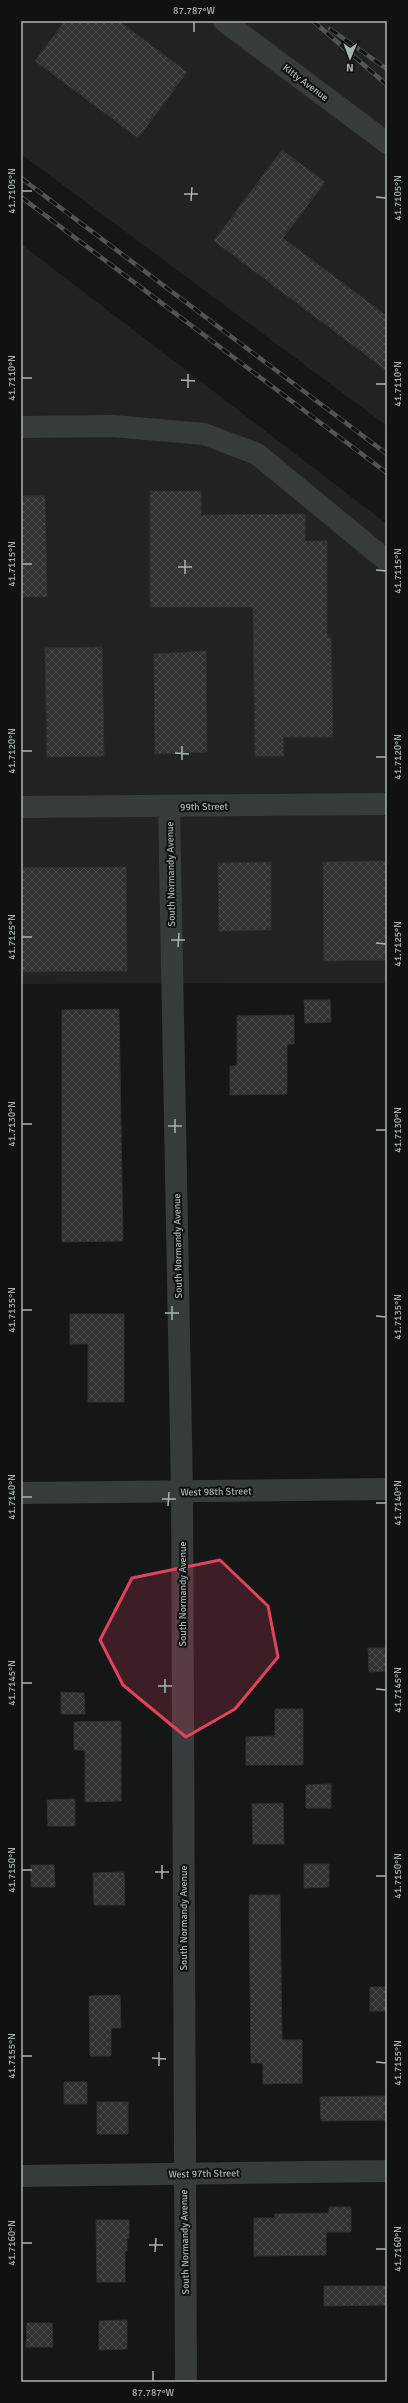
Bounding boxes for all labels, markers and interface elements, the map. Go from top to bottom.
text: 87.787°W [173,5,215,17]
north arrow [330,38,370,78]
text: N [346,61,354,74]
street label: Kitty Avenue [280,62,331,104]
text: 41.7105°N [6,168,18,214]
text: 41.7105°N [392,175,404,221]
text: 41.7110°N [6,355,18,401]
text: 41.7110°N [392,361,404,407]
text: 41.7115°N [6,541,18,587]
text: 41.7115°N [392,548,404,594]
text: 41.7120°N [6,728,18,774]
text: 41.7120°N [392,734,404,780]
street label: 99th Street [180,801,229,813]
street label: South Normandy Avenue [164,821,178,927]
text: 41.7125°N [6,914,18,960]
text: 41.7125°N [392,921,404,967]
text: 41.7130°N [6,1101,18,1147]
text: 41.7130°N [392,1107,404,1153]
street label: South Normandy Avenue [171,1193,185,1299]
text: 41.7135°N [6,1287,18,1333]
text: 41.7135°N [392,1294,404,1340]
text: 41.7140°N [6,1474,18,1520]
text: 41.7140°N [392,1480,404,1526]
street label: West 98th Street [180,1485,252,1499]
street label: South Normandy Avenue [177,1542,189,1647]
text: 41.7145°N [6,1660,18,1706]
text: 41.7145°N [392,1667,404,1713]
text: 41.7150°N [6,1847,18,1893]
text: 41.7150°N [392,1853,404,1899]
street label: South Normandy Avenue [178,1866,190,1971]
text: 41.7155°N [6,2033,18,2079]
text: 41.7155°N [392,2040,404,2086]
street label: West 97th Street [168,2167,240,2181]
street label: South Normandy Avenue [178,2189,192,2295]
text: 41.7160°N [6,2220,18,2266]
text: 41.7160°N [392,2226,404,2272]
text: 87.787°W [132,2387,174,2399]

